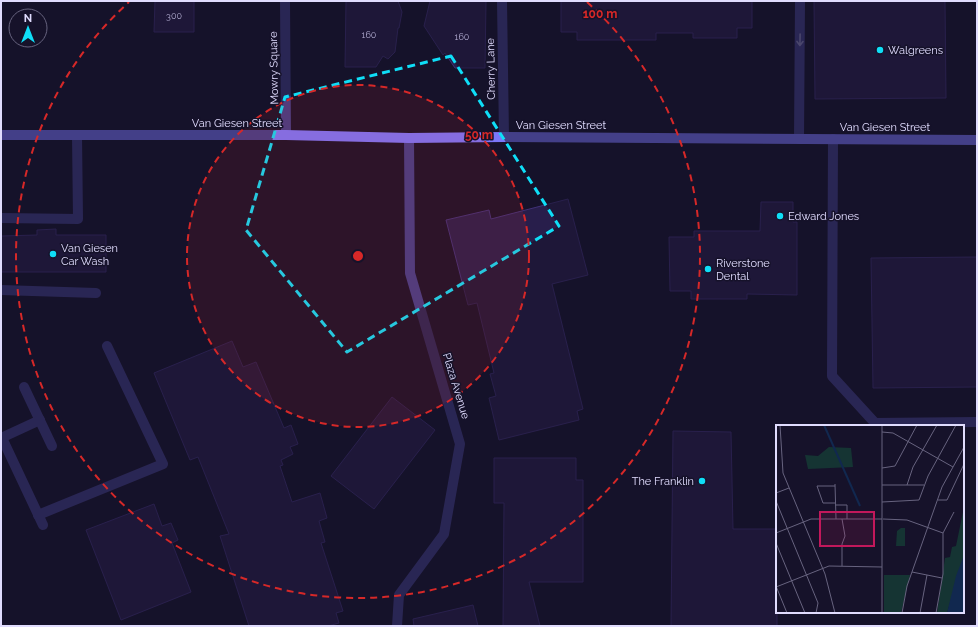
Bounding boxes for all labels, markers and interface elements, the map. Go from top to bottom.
text: 100 m [583,7,617,21]
north arrow [8,8,48,48]
house number: 300 [166,11,182,21]
text: N [24,12,32,25]
house number: 160 [362,30,377,40]
street label: Mowry Square [267,31,281,105]
house number: 160 [455,32,470,42]
one-way arrow [796,33,804,46]
street label: Cherry Lane [484,37,498,100]
place label: Walgreens [888,44,943,57]
marker: Walgreens [875,45,885,55]
street label: Van Giesen Street [192,117,282,130]
street label: Van Giesen Street [516,119,606,132]
street label: Van Giesen Street [840,121,930,134]
text: 50 m [465,128,493,142]
place label: Edward Jones [788,210,859,223]
marker: Edward Jones [775,211,785,221]
place label: Van Giesen Car Wash [61,242,118,268]
marker: Van Giesen Car Wash [48,249,58,259]
centre of rings [351,249,365,263]
place label: Riverstone Dental [716,257,770,283]
marker: Riverstone Dental [703,264,713,274]
street label: Plaza Avenue [440,351,472,421]
inset map [776,425,964,613]
place label: The Franklin [632,475,694,488]
marker: The Franklin [697,476,707,486]

